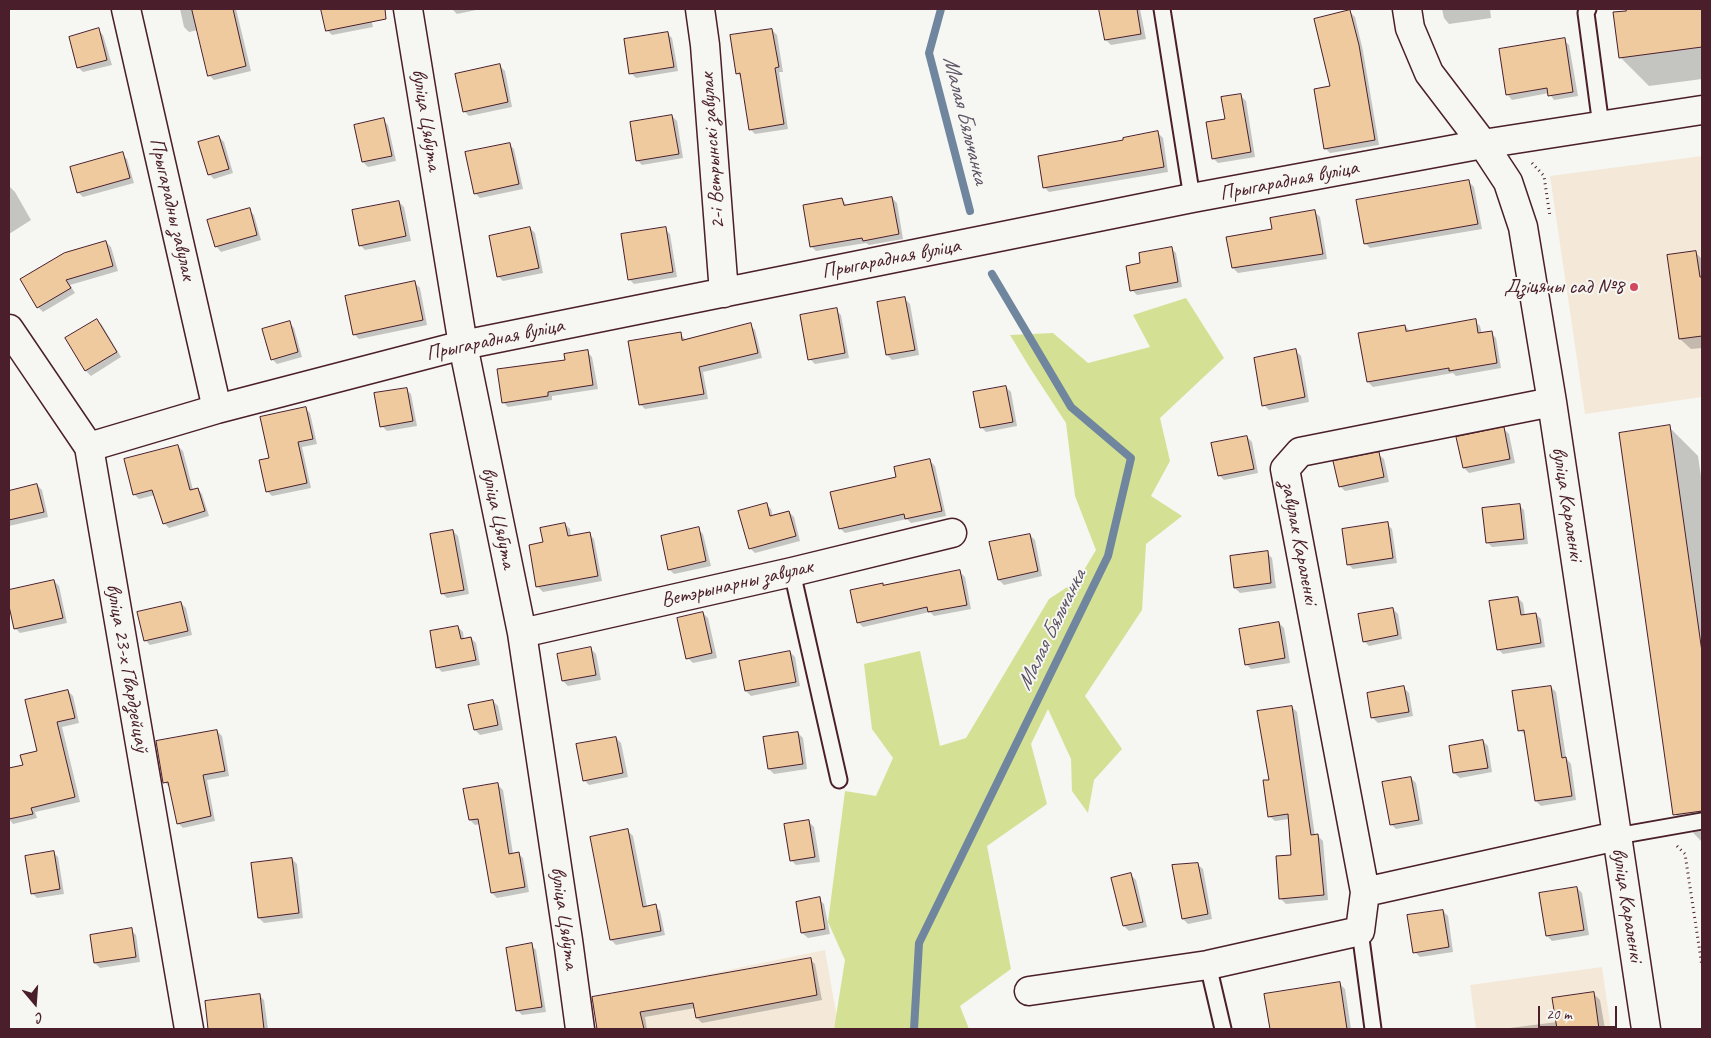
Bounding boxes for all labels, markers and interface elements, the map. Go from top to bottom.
water label: Малая Бяльчанка [936,53,994,187]
street label: вуліца Цябута [406,67,446,173]
street label: 2-і Ветрынскі завулак [695,72,731,230]
street label: Прыгарадны завулак [143,135,201,283]
street label: Прыгарадная вуліца [1218,155,1360,207]
street label: Прыгарадная вуліца [820,233,962,285]
place label: Дзіцячы сад №8 [1504,274,1624,300]
marker: Дзіцячы сад №8 [1628,281,1640,293]
street label: Прыгарадная вуліца [424,313,566,367]
street label: вуліца Караленкі [1546,445,1588,563]
street label: вуліца Цябута [475,465,521,571]
street label: завулак Караленкі [1275,479,1323,607]
street label: Ветэрынарны завулак [659,554,815,614]
water label: Малая Бяльчанка [1012,566,1092,694]
street label: вуліца 23-х Гвардзейцаў [100,582,154,754]
street label: вуліца Караленкі [1606,846,1648,964]
street label: вуліца Цябута [544,865,584,971]
north arrow [10,978,60,1028]
scale bar [1541,996,1620,1028]
text: 20 m [1546,1005,1572,1024]
text: С [34,1009,46,1027]

